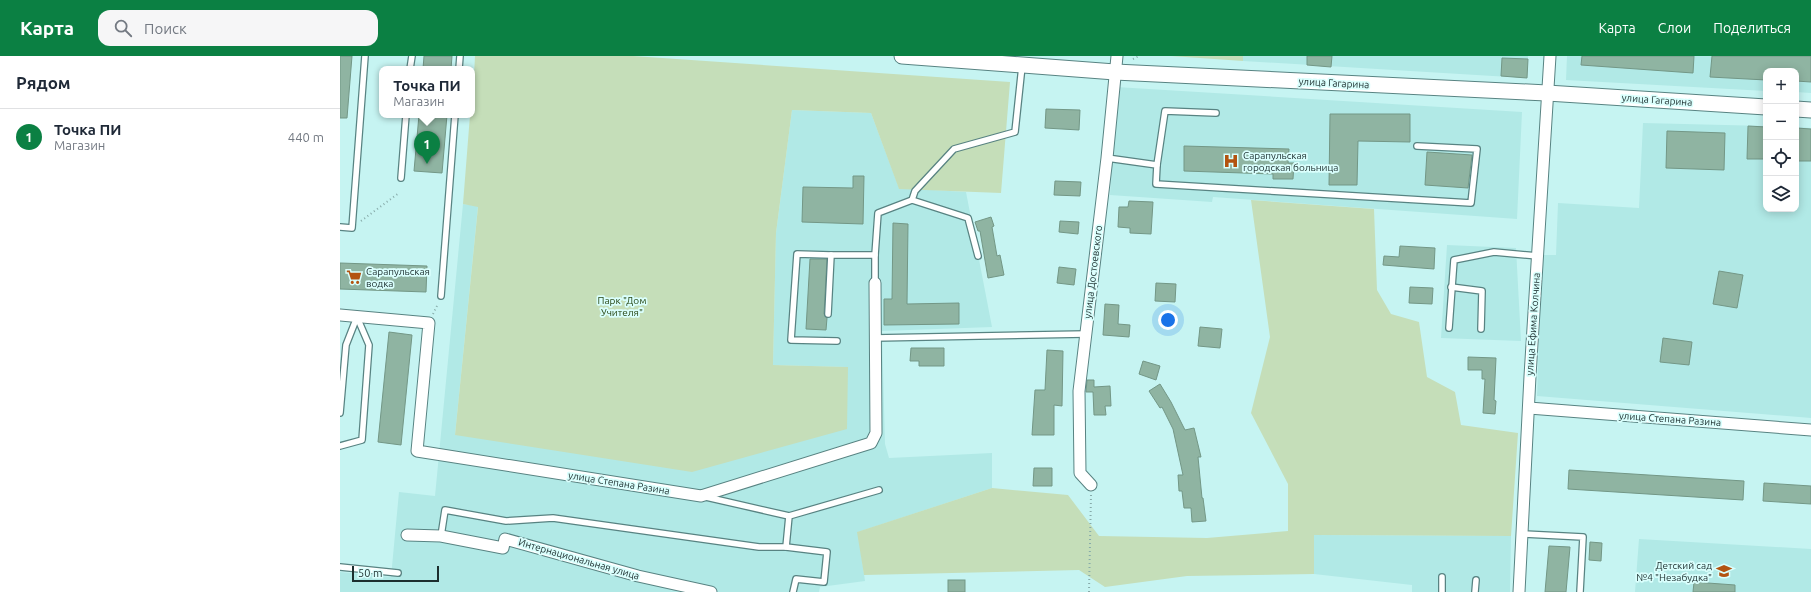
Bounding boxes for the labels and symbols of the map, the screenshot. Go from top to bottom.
street label: улица Гагарина [1298,76,1370,90]
street label: улица Гагарина [1621,92,1693,108]
pin: 1 [414,131,440,164]
place label: Сарапульская городская больница [1243,150,1338,173]
hospital icon: Сарапульская городская больница [1222,152,1240,170]
street label: улица Достоевского [1082,225,1104,319]
place label: Сарапульская водка [366,266,430,289]
supermarket icon: Сарапульская водка [345,268,363,286]
street label: улица Ефима Колчина [1524,272,1542,376]
park label: Парк "Дом Учителя" [598,295,646,318]
your location [1158,310,1178,330]
street label: улица Степана Разина [1619,410,1721,428]
street label: улица Степана Разина [568,470,670,496]
street label: Интернациональная улица [517,536,641,582]
place label: Детский сад №4 "Незабудка" [1636,560,1712,583]
school or university icon: Детский сад №4 "Незабудка" [1715,562,1733,580]
scale bar [352,564,439,583]

